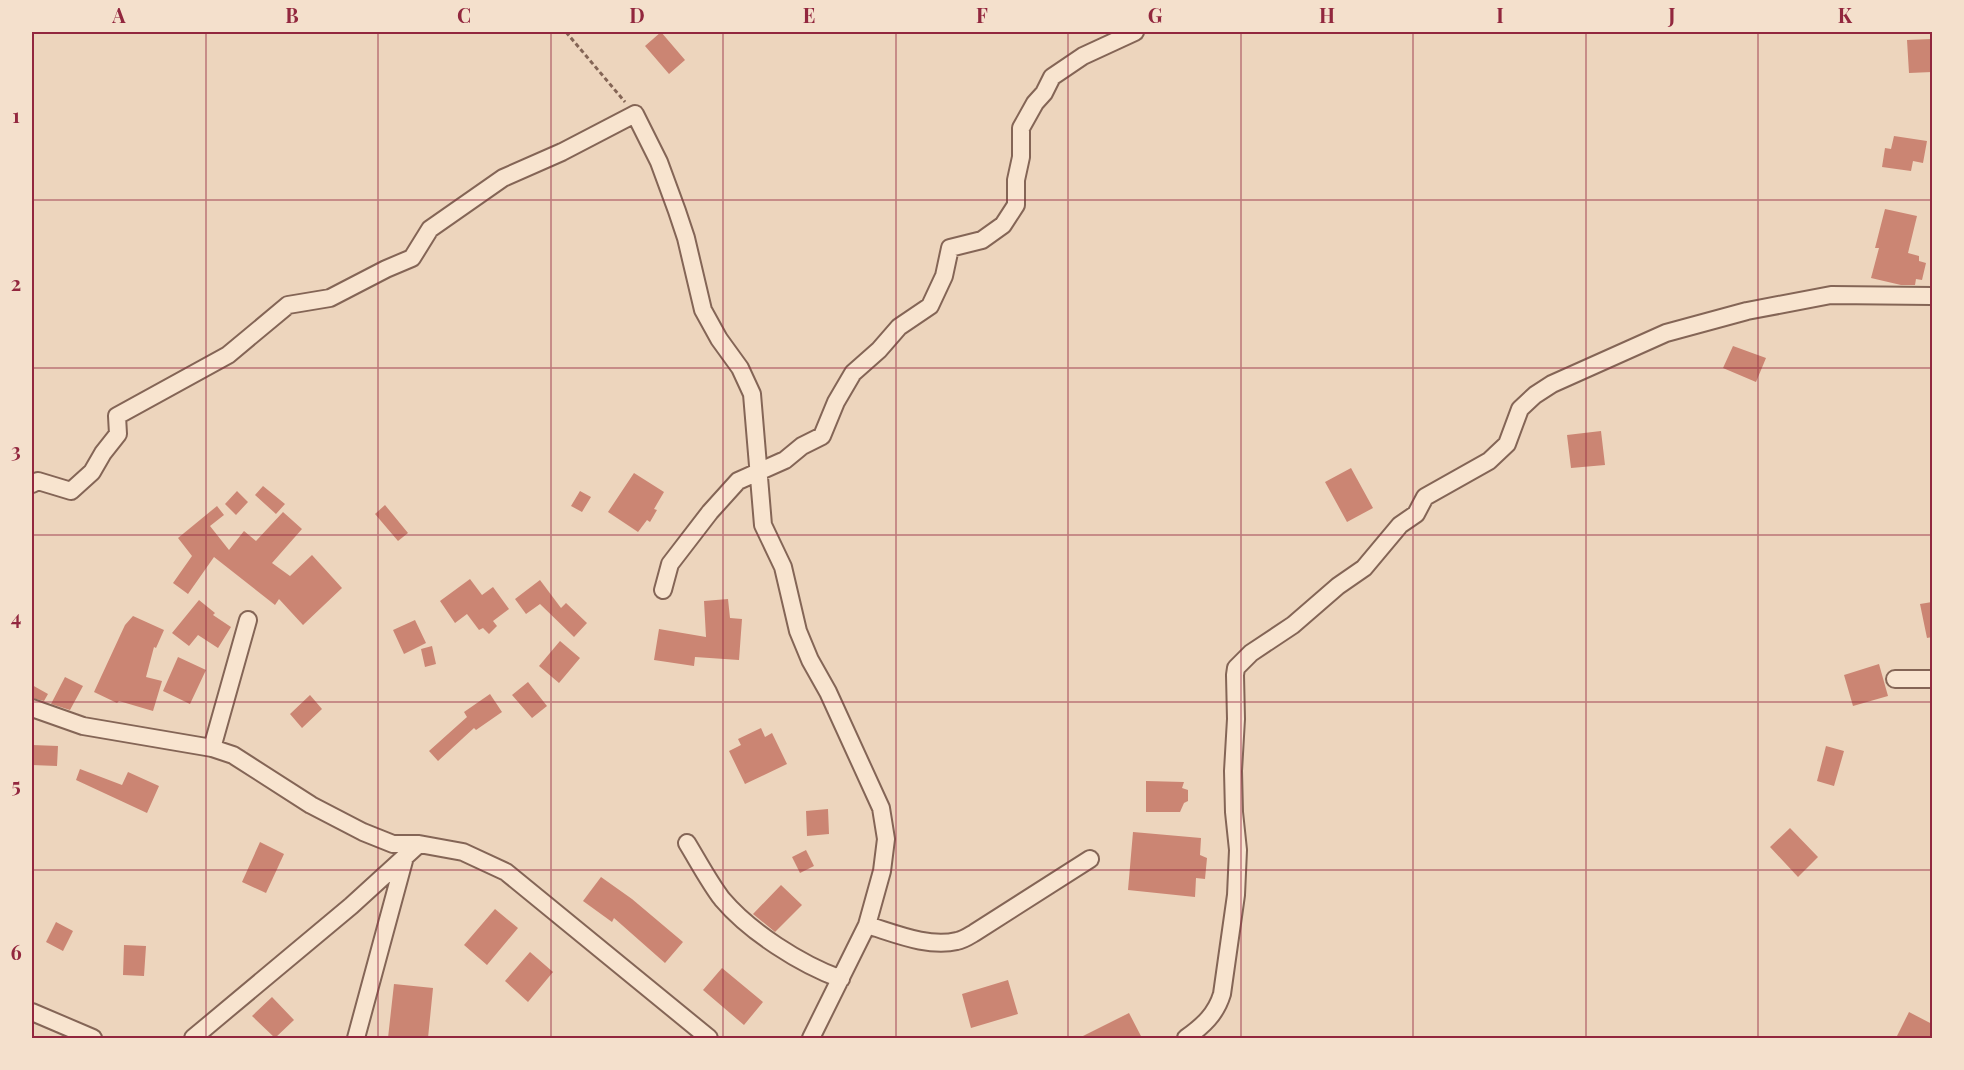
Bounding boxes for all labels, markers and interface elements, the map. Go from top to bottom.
text: A [111,1,126,28]
text: B [285,1,299,28]
text: C [457,1,471,28]
text: D [629,1,645,28]
text: E [803,1,815,28]
text: F [976,1,988,28]
text: G [1148,1,1163,28]
text: H [1319,1,1335,28]
text: I [1496,1,1504,28]
text: J [1667,1,1676,28]
text: K [1838,1,1853,28]
text: 1 [12,101,20,128]
text: 2 [11,269,21,296]
text: 3 [11,436,21,463]
text: 4 [11,603,21,630]
text: 5 [11,771,21,798]
text: 6 [10,938,22,965]

